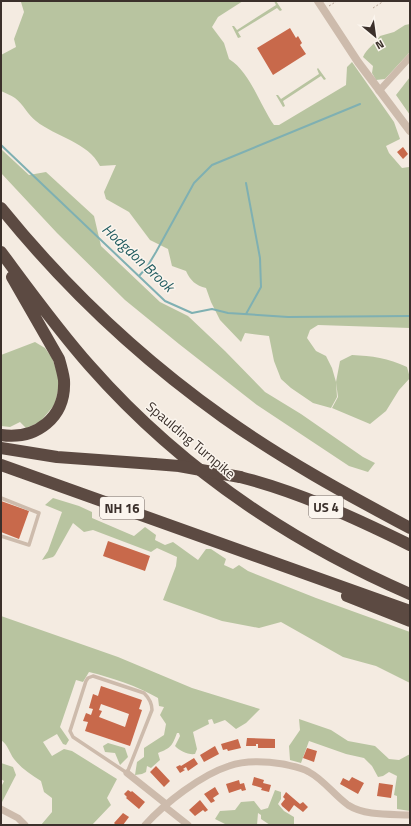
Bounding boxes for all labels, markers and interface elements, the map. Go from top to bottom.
north arrow [355,16,395,56]
text: N [373,36,387,54]
water label: Hodgdon Brook [97,218,181,299]
street label: Spaulding Turnpike [142,396,241,483]
road number: US 4 [309,496,343,518]
road number: NH 16 [100,497,144,519]

